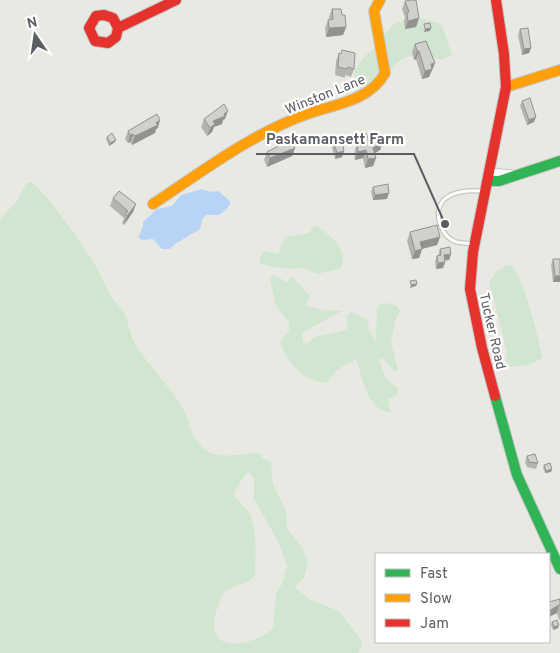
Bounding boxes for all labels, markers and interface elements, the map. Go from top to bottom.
north arrow [10,10,60,60]
text: N [26,14,39,33]
street label: Winston Lane [283,72,368,119]
callout: Paskamansett Farm [256,124,414,154]
text: Paskamansett Farm [266,131,404,150]
street label: Tucker Road [474,291,509,371]
legend [375,553,550,643]
text: Fast [420,565,448,584]
text: Slow [420,590,452,609]
text: Jam [420,615,449,634]

